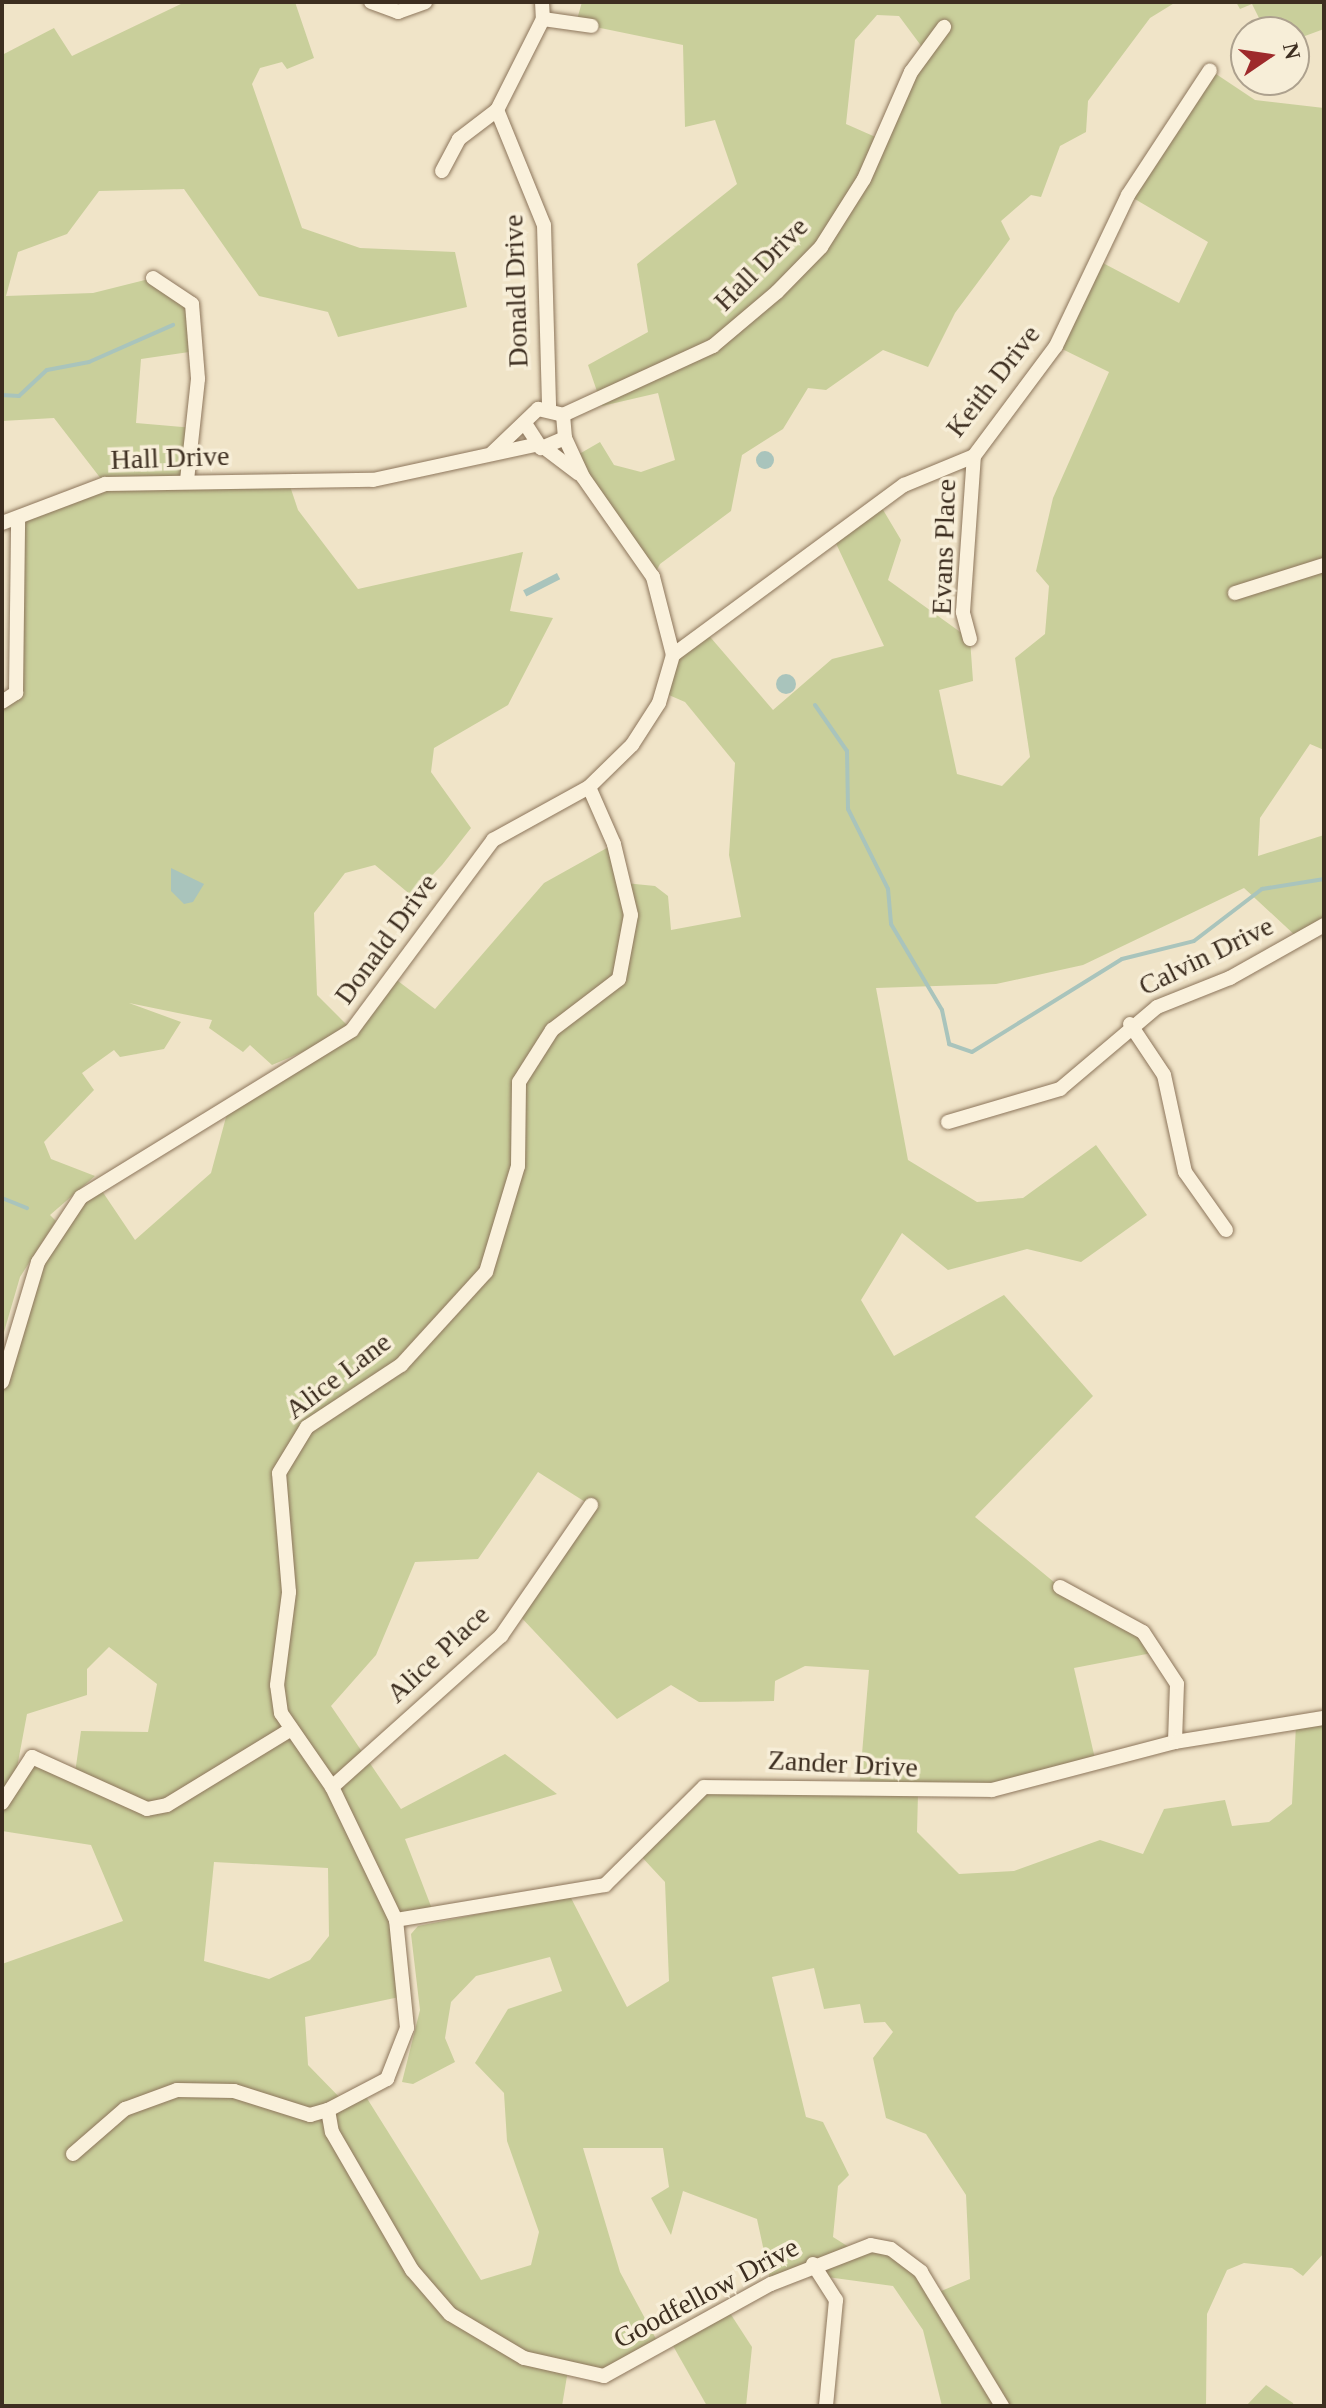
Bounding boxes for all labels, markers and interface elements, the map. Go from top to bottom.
north arrow [1230,16,1310,96]
text: N [1278,40,1306,61]
street label: Hall Drive [707,210,815,318]
street label: Donald Drive [497,214,535,368]
street label: Keith Drive [939,318,1047,444]
street label: Hall Drive [110,439,230,477]
street label: Evans Place [925,478,963,616]
street label: Donald Drive [327,867,445,1011]
street label: Calvin Drive [1133,909,1279,1003]
street label: Alice Lane [279,1325,397,1427]
street label: Alice Place [380,1598,496,1710]
street label: Zander Drive [767,1743,919,1785]
street label: Goodfellow Drive [608,2230,804,2356]

